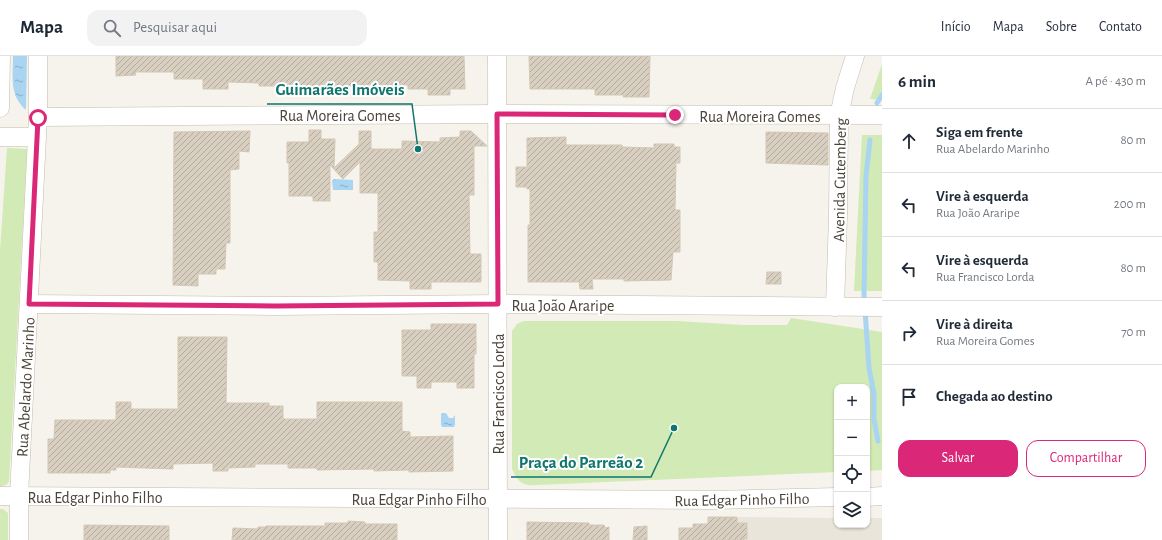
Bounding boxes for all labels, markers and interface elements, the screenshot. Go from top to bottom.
search box [87,10,367,46]
icon: search [101,17,123,39]
text: Mapa [20,18,63,37]
text: Pesquisar aqui [133,20,217,35]
text: Início [941,20,971,34]
text: Mapa [993,20,1024,34]
text: Sobre [1046,20,1077,34]
text: Contato [1099,20,1142,34]
text: 6 min [898,73,936,90]
callout: Guimarães Imóveis [267,75,412,104]
text: A pé · 430 m [1085,75,1146,88]
text: Guimarães Imóveis [275,81,405,98]
route end [666,106,684,124]
street label: Rua Moreira Gomes [279,108,401,124]
route start [29,109,47,127]
street label: Rua Moreira Gomes [699,109,821,125]
street label: Avenida Gutemberg [831,117,849,242]
text: Siga em frente [936,125,1023,140]
icon: ahead [898,130,920,152]
text: 80 m [1120,134,1146,147]
text: Rua Abelardo Marinho [936,143,1050,156]
text: Vire à esquerda [936,189,1029,204]
icon: left [898,194,920,216]
text: 200 m [1114,198,1146,211]
text: Rua João Araripe [936,207,1020,220]
text: Vire à esquerda [936,253,1029,268]
icon: left [898,258,920,280]
text: 80 m [1120,262,1146,275]
text: Rua Francisco Lorda [936,271,1034,284]
street label: Rua João Araripe [511,298,615,314]
street label: Rua Abelardo Marinho [14,317,38,457]
text: Vire à direita [936,317,1013,332]
icon: right [898,322,920,344]
text: 70 m [1121,326,1146,339]
street label: Rua Francisco Lorda [491,333,507,455]
text: Rua Moreira Gomes [936,335,1035,348]
map controls [834,384,870,528]
button: + [834,384,870,420]
icon: arrive [898,386,920,408]
text: Chegada ao destino [936,389,1053,404]
button: − [834,420,870,456]
button: Salvar [898,440,1018,477]
button: Compartilhar [1026,440,1146,477]
callout: Praça do Parreão 2 [511,448,651,477]
text: Praça do Parreão 2 [519,454,643,471]
button: locate [834,456,870,492]
street label: Rua Edgar Pinho Filho [27,490,163,506]
street label: Rua Edgar Pinho Filho [674,491,810,509]
street label: Rua Edgar Pinho Filho [351,492,487,508]
button: layers [834,492,870,528]

